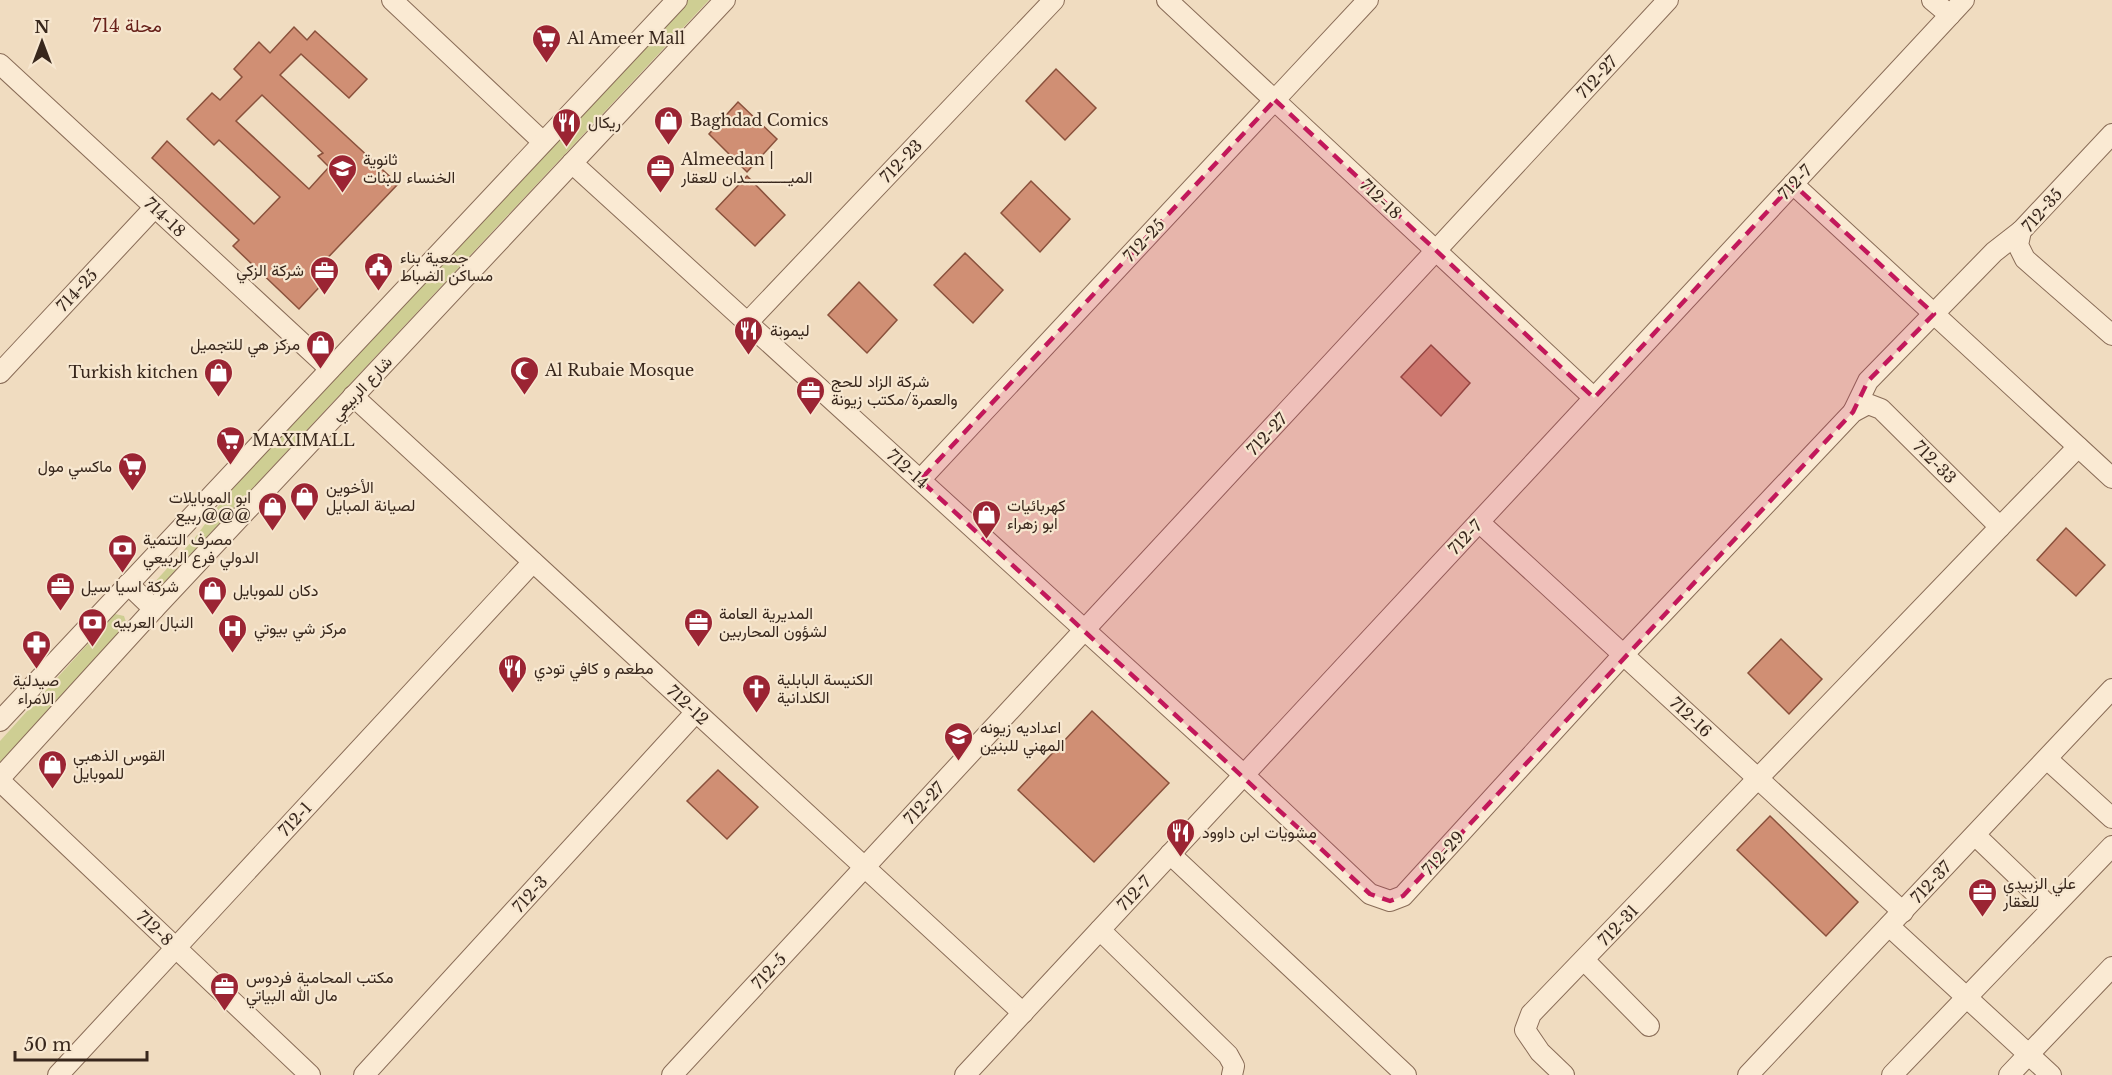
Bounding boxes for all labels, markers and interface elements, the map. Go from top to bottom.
north arrow [12,12,72,72]
district label: محلة 714 [92,15,162,37]
text: N [34,17,50,37]
supermarket icon: Al Ameer Mall [530,22,562,64]
place label: Al Ameer Mall [566,28,685,48]
street label: 712-27 [1573,51,1622,102]
shop icon: Baghdad Comics [653,104,685,146]
restaurant icon: ريكال [551,106,583,148]
place label: Baghdad Comics [690,110,829,130]
place label: ريكال [588,112,621,133]
street label: 712-23 [876,135,926,187]
place label: ثانوية الخنساء للبنات [363,149,455,187]
place label: Almeedan | الميــــــــــدان للعقار [680,149,813,188]
school or university icon: ثانوية الخنساء للبنات [326,152,358,194]
office icon: Almeedan | الميــــــــــدان للعقار [644,152,676,194]
street label: 712-7 [1774,160,1817,204]
street label: 712-18 [1356,175,1406,223]
street label: 712-35 [2018,184,2066,236]
street label: 714-18 [140,193,190,241]
street label: 712-25 [1119,214,1169,266]
place label: جمعية بناء مساكن الضباط [400,247,493,286]
public building icon: جمعية بناء مساكن الضباط [363,250,395,292]
office icon: شركة الزكي [309,254,341,296]
place label: شركة الزكي [236,260,304,284]
street label: 714-25 [52,265,102,315]
restaurant icon: ليمونة [733,314,765,356]
place label: ليمونة [770,320,810,341]
shop icon: مركز هي للتجميل [305,328,337,370]
place label: مركز هي للتجميل [190,334,300,358]
street label: شارع الربيعي [326,352,399,427]
mosque icon: Al Rubaie Mosque [508,354,540,396]
shop icon: Turkish kitchen [203,356,235,398]
place label: Al Rubaie Mosque [544,360,694,380]
place label: Turkish kitchen [68,362,198,382]
place label: شركة الزاد للحج والعمرة/مكتب زيونة [831,371,958,410]
office icon: شركة الزاد للحج والعمرة/مكتب زيونة [794,374,826,416]
street label: 712-27 [1243,408,1292,459]
supermarket icon: MAXIMALL [215,424,247,466]
place label: MAXIMALL [252,430,355,450]
street label: 712-33 [1909,436,1961,488]
street label: 712-14 [883,445,933,493]
supermarket icon: ماكسي مول [117,450,149,492]
place label: ماكسي مول [38,456,112,480]
place label: الأخوين لصيانة المبايل [326,477,415,516]
shop icon: الأخوين لصيانة المبايل [289,480,321,522]
place label: ابو الموبايلات ربيع@@@ [169,487,251,527]
shop icon: ابو الموبايلات ربيع@@@ [256,490,288,532]
place label: كهربائيات ابو زهراء [1007,495,1066,534]
shop icon: كهربائيات ابو زهراء [970,498,1002,540]
street label: 712-7 [1444,515,1487,559]
place label: مصرف التنمية الدولي فرع الربيعي [143,529,259,571]
bank icon: مصرف التنمية الدولي فرع الربيعي [106,532,138,574]
office icon: شركة اسيا سيل [44,570,76,612]
shop icon: دكان للموبايل [196,574,228,616]
place label: شركة اسيا سيل [81,576,179,597]
place label: دكان للموبايل [233,580,318,601]
place label: المديرية العامة لشؤون المحاربين [719,603,827,642]
bank icon: النبال العربيه [76,606,108,648]
office icon: المديرية العامة لشؤون المحاربين [682,606,714,648]
place label: النبال العربيه [113,612,193,633]
hospital icon: مركز شي بيوتي [217,612,249,654]
place label: مركز شي بيوتي [254,618,347,642]
pharmacy icon: صيدلية الامراء [20,628,52,670]
restaurant icon: مطعم و كافي تودي [497,652,529,694]
place label: مطعم و كافي تودي [534,658,653,682]
place label: الكنيسة البابلية الكلدانية [777,669,873,707]
place label: صيدلية الامراء [13,670,59,709]
church icon: الكنيسة البابلية الكلدانية [740,672,772,714]
street label: 712-12 [663,681,713,729]
street label: 712-16 [1666,693,1716,741]
place label: اعداديه زيونه المهني للبنين [980,717,1064,759]
school or university icon: اعداديه زيونه المهني للبنين [943,720,975,762]
place label: القوس الذهبي للموبايل [73,745,165,784]
shop icon: القوس الذهبي للموبايل [36,748,68,790]
street label: 712-27 [900,777,949,828]
street label: 712-1 [274,798,316,840]
restaurant icon: مشويات ابن داوود [1165,816,1197,858]
place label: مشويات ابن داوود [1202,822,1317,843]
street label: 712-29 [1418,827,1468,879]
street label: 712-37 [1907,856,1956,907]
street label: 712-7 [1113,871,1156,915]
street label: 712-3 [508,872,552,916]
place label: علي الزبيدي للعقار [2002,873,2076,912]
office icon: علي الزبيدي للعقار [1966,876,1998,918]
street label: 712-31 [1594,900,1642,950]
street label: 712-8 [133,906,177,950]
street label: 712-5 [748,949,790,993]
place label: مكتب المحامية فردوس مال الله البياتي [246,967,394,1009]
office icon: مكتب المحامية فردوس مال الله البياتي [209,970,241,1012]
scale bar [15,1024,147,1062]
text: 50 m [24,1034,72,1056]

